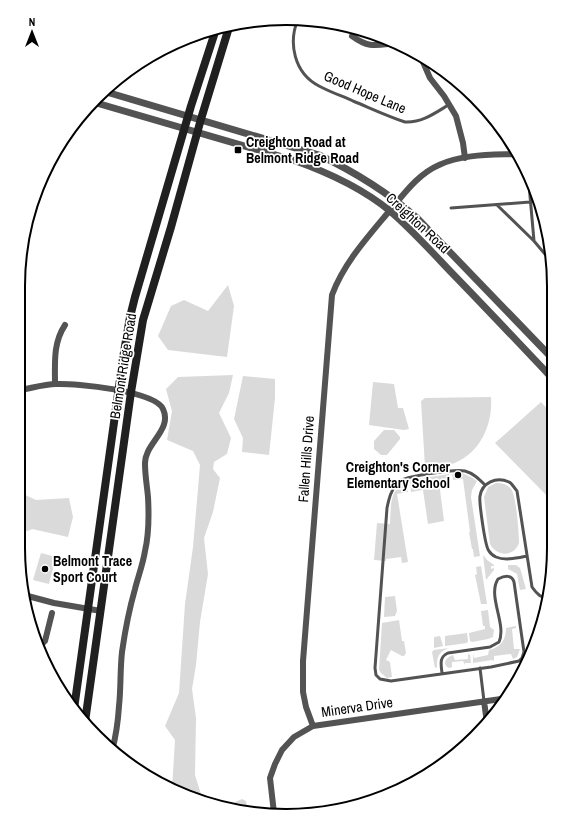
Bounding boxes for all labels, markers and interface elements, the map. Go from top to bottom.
north arrow [12,12,52,52]
text: N [29,15,35,29]
street label: Good Hope Lane [321,67,409,117]
place label: Creighton Road at Belmont Ridge Road [246,133,359,167]
marker: Creighton Road at Belmont Ridge Road [233,145,243,155]
street label: Creighton Road [382,189,454,257]
street label: Belmont Ridge Road [106,312,140,420]
street label: Fallen Hills Drive [294,415,318,503]
place label: Creighton's Corner Elementary School [346,458,451,492]
marker: Creighton's Corner Elementary School [453,470,463,480]
place label: Belmont Trace Sport Court [53,552,132,586]
marker: Belmont Trace Sport Court [40,564,50,574]
street label: Minerva Drive [320,693,394,721]

